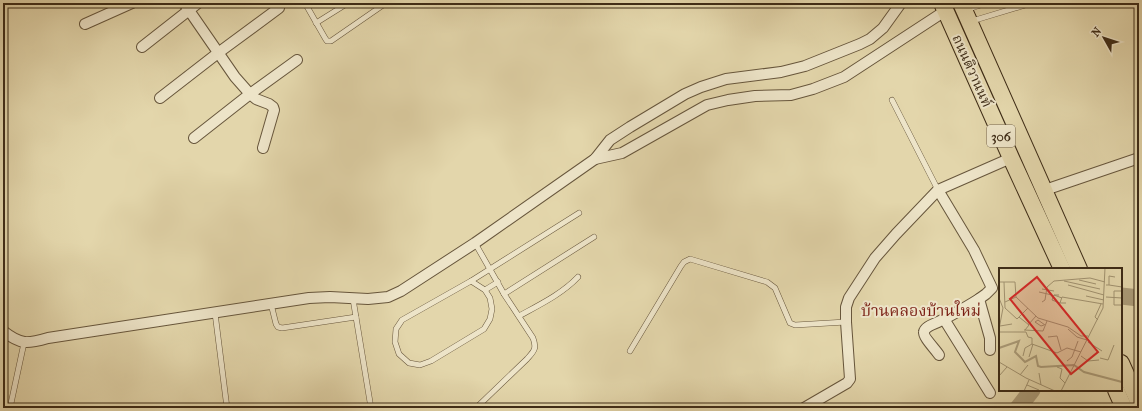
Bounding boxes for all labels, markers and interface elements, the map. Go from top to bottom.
north arrow [1084,18,1124,58]
text: N [1089,24,1105,39]
street label: ถนนติวานนท์ [948,32,996,110]
road number: 306 [987,125,1015,147]
inset map [999,268,1122,391]
district label: บ้านคลองบ้านใหม่ [861,300,981,320]

